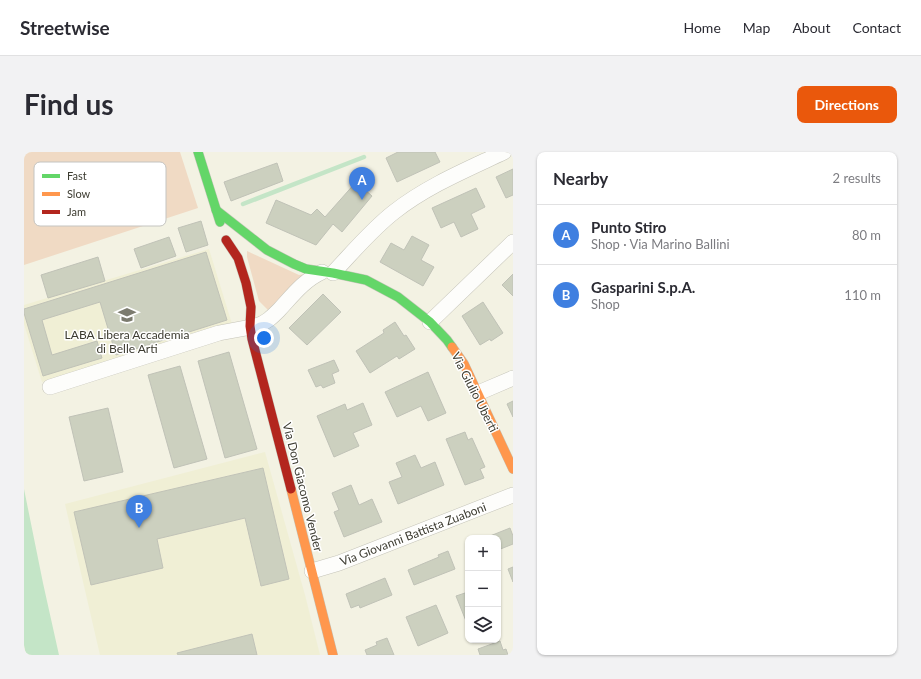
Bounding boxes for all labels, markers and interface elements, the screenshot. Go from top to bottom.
text: Streetwise [20,16,110,39]
text: Home [683,19,721,36]
text: Map [743,19,770,36]
text: About [792,19,830,36]
text: Contact [852,19,901,36]
button: Directions [797,86,897,123]
text: Find us [24,87,114,121]
legend [34,162,166,226]
pin: A [349,167,375,200]
text: Nearby [553,168,608,189]
text: Fast [67,169,87,182]
text: 2 results [833,170,881,186]
text: Slow [67,187,91,200]
text: Jam [67,205,86,218]
text: Punto Stiro [591,218,666,236]
text: A [561,227,571,243]
text: 80 m [852,227,881,243]
text: Shop · Via Marino Ballini [591,236,730,252]
text: Gasparini S.p.A. [591,278,695,296]
text: B [562,287,570,303]
text: 110 m [844,287,881,303]
text: Shop [591,296,620,312]
school or university icon: LABA Libera Accademia di Belle Arti [117,305,137,325]
place label: LABA Libera Accademia di Belle Arti [65,327,189,356]
your location [254,328,274,348]
street label: Via Giulio Uberti [448,350,502,434]
street label: Via Don Giacomo Vender [280,421,326,554]
pin: B [126,495,152,528]
street label: Via Giovanni Battista Zuaboni [338,499,488,569]
map controls [465,535,501,643]
button: + [465,535,501,571]
button: − [465,571,501,607]
button: layers [465,607,501,643]

